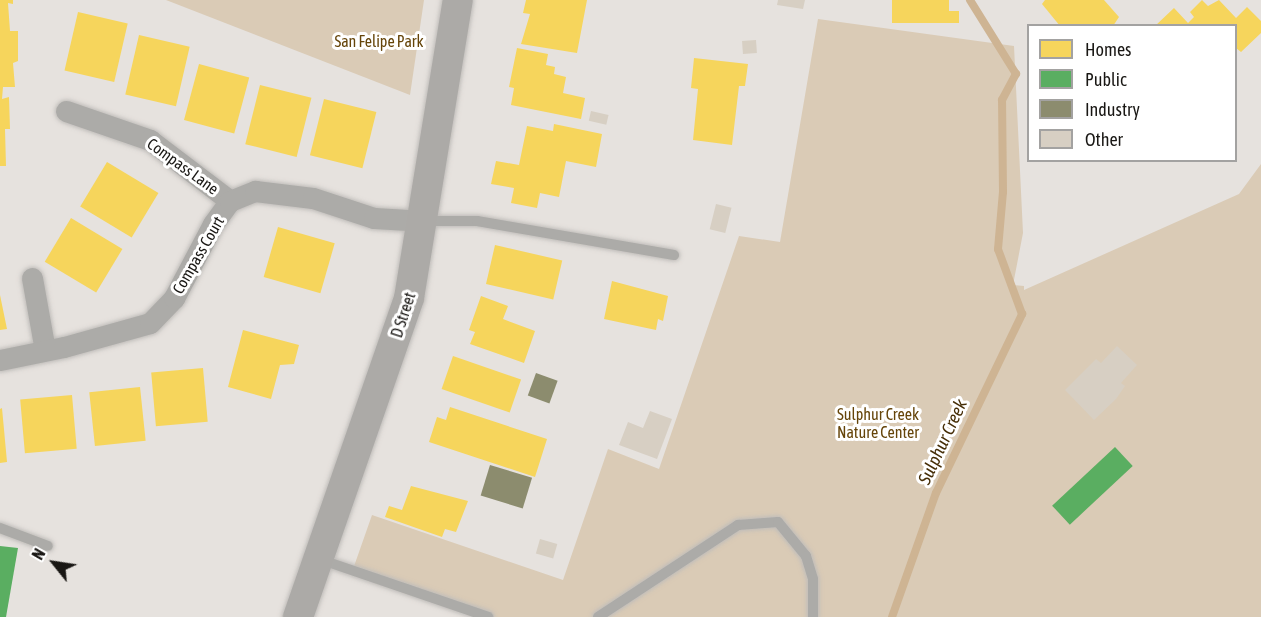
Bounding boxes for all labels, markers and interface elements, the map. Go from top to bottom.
legend [1027,24,1237,162]
park label: San Felipe Park [334,31,424,51]
text: Homes [1085,39,1131,60]
text: Public [1085,69,1127,90]
text: Industry [1085,99,1140,120]
text: Other [1085,129,1123,150]
street label: Compass Lane [144,134,222,198]
street label: Compass Court [168,213,228,297]
street label: D Street [387,290,419,340]
water label: Sulphur Creek [914,396,972,488]
park label: Sulphur Creek Nature Center [837,404,919,442]
north arrow [24,533,84,593]
text: N [28,545,49,563]

